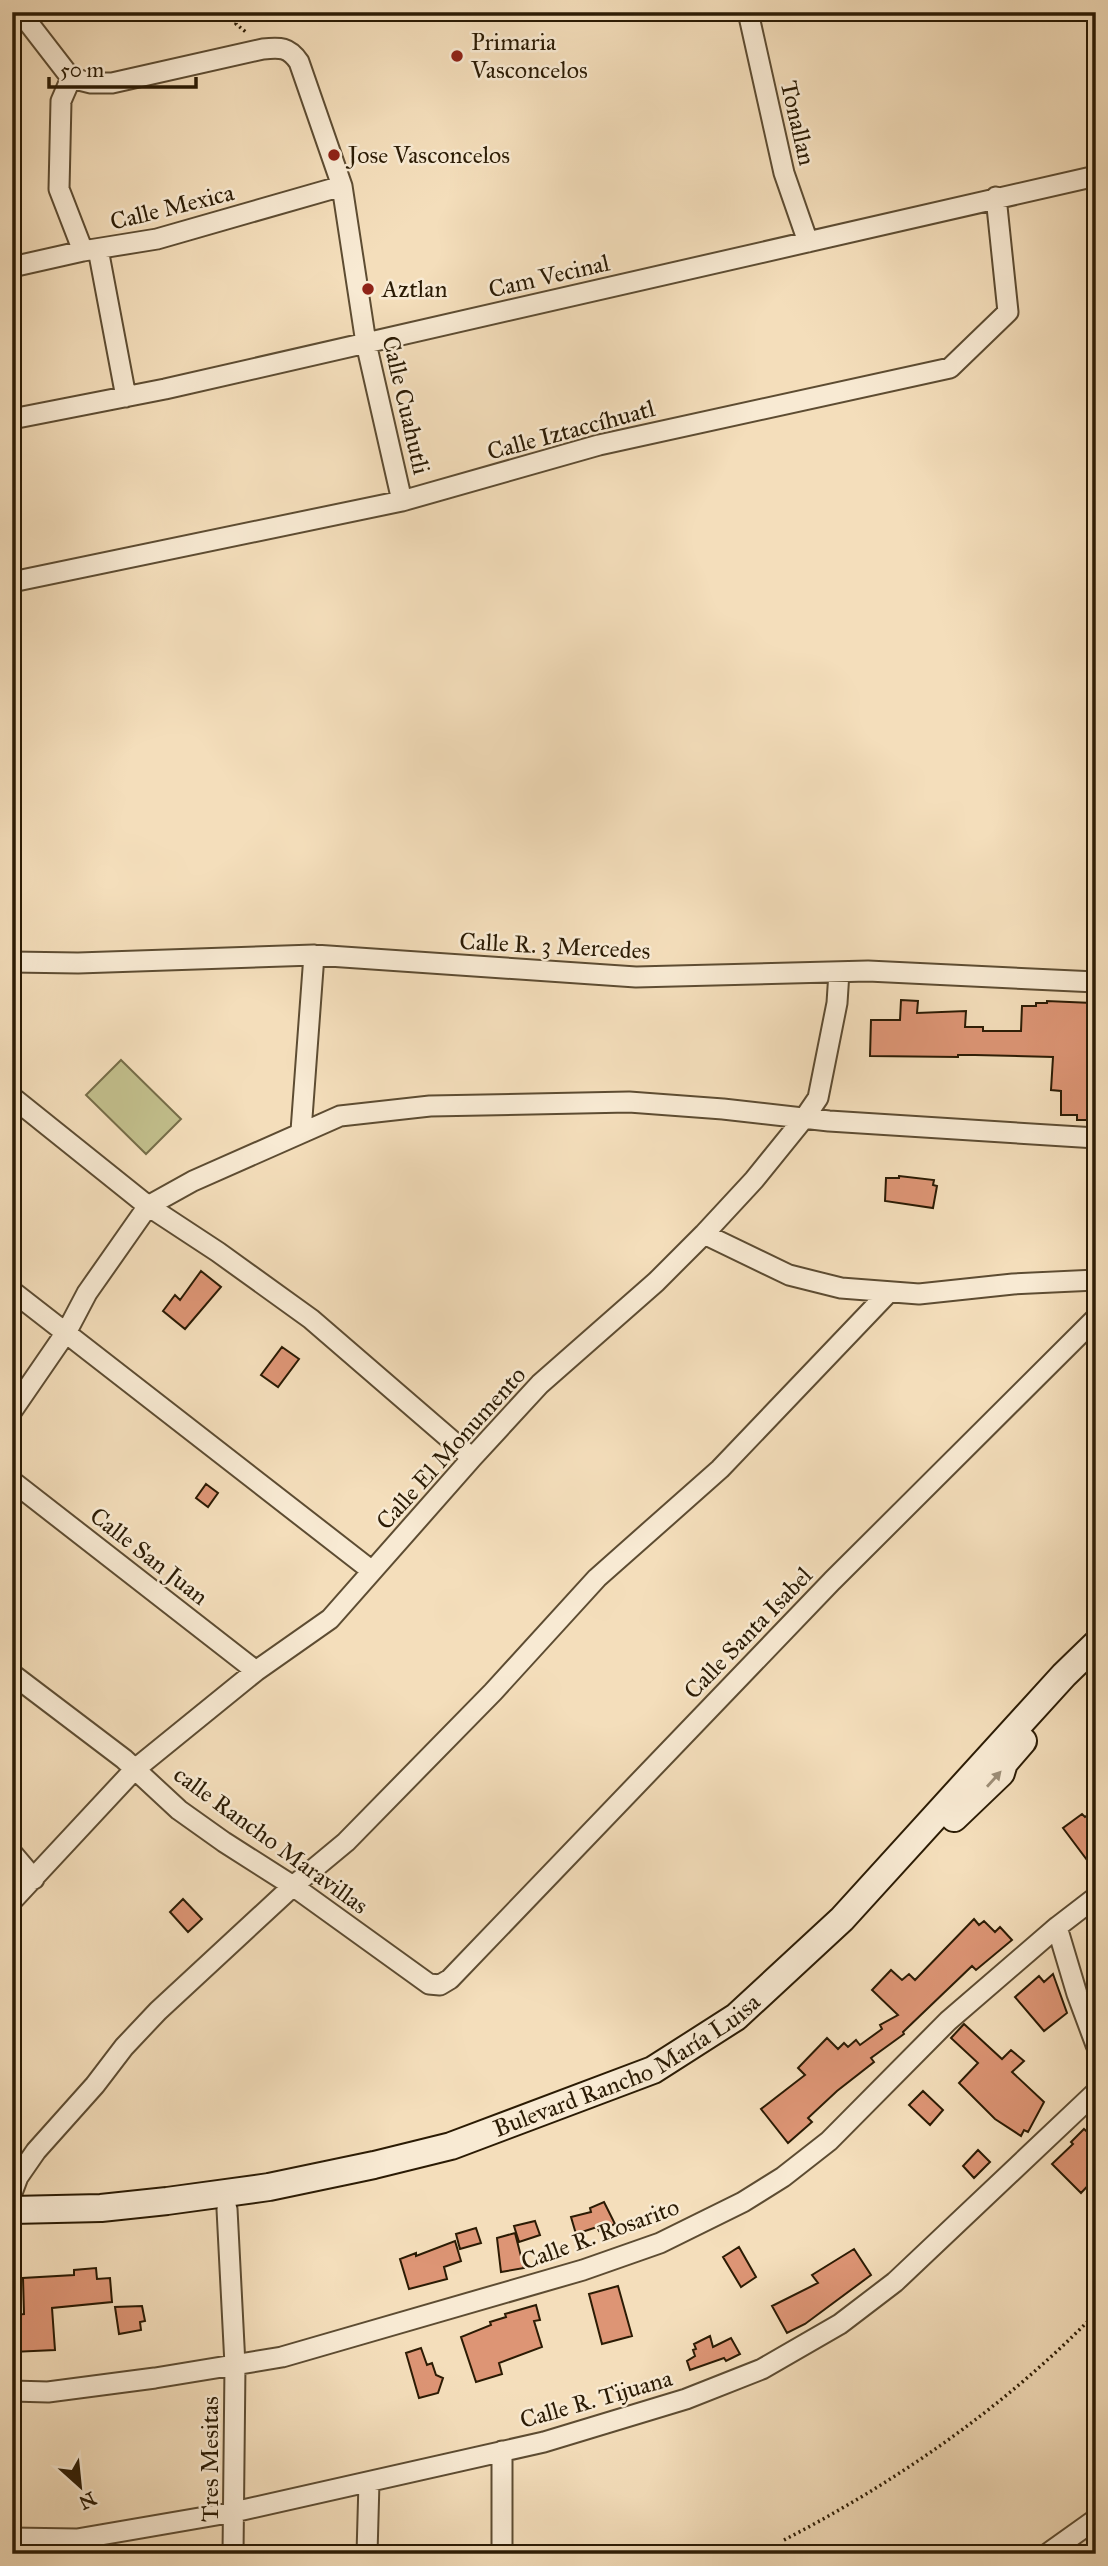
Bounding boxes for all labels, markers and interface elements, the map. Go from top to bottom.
place label: Primaria Vasconcelos [470,27,588,85]
scale bar [49,46,196,90]
marker: Primaria Vasconcelos [449,48,465,64]
text: 50 m [60,57,105,83]
street label: Tonallan [774,78,822,168]
place label: Jose Vasconcelos [345,140,510,170]
marker: Jose Vasconcelos [326,147,342,163]
street label: Calle Mexica [107,177,238,237]
street label: Cam Vecinal [486,247,613,304]
place label: Aztlan [381,274,447,304]
marker: Aztlan [360,281,376,297]
street label: Calle Cuahutli [375,333,437,478]
street label: Calle Iztaccíhuatl [484,393,659,467]
street label: Calle R. 3 Mercedes [459,926,651,966]
street label: Calle El Monumento [370,1360,532,1536]
street label: Calle San Juan [84,1501,214,1611]
street label: Calle Santa Isabel [677,1560,819,1705]
street label: calle Rancho Maravillas [168,1759,374,1921]
one-way arrow [986,1770,1002,1788]
street label: Bulevard Rancho María Luisa [489,1987,767,2144]
street label: Calle R. Rosarito [517,2191,683,2277]
street label: Calle R. Tijuana [516,2363,676,2435]
street label: Tres Mesitas [195,2396,225,2522]
north arrow [46,2450,116,2520]
text: N [75,2487,100,2515]

